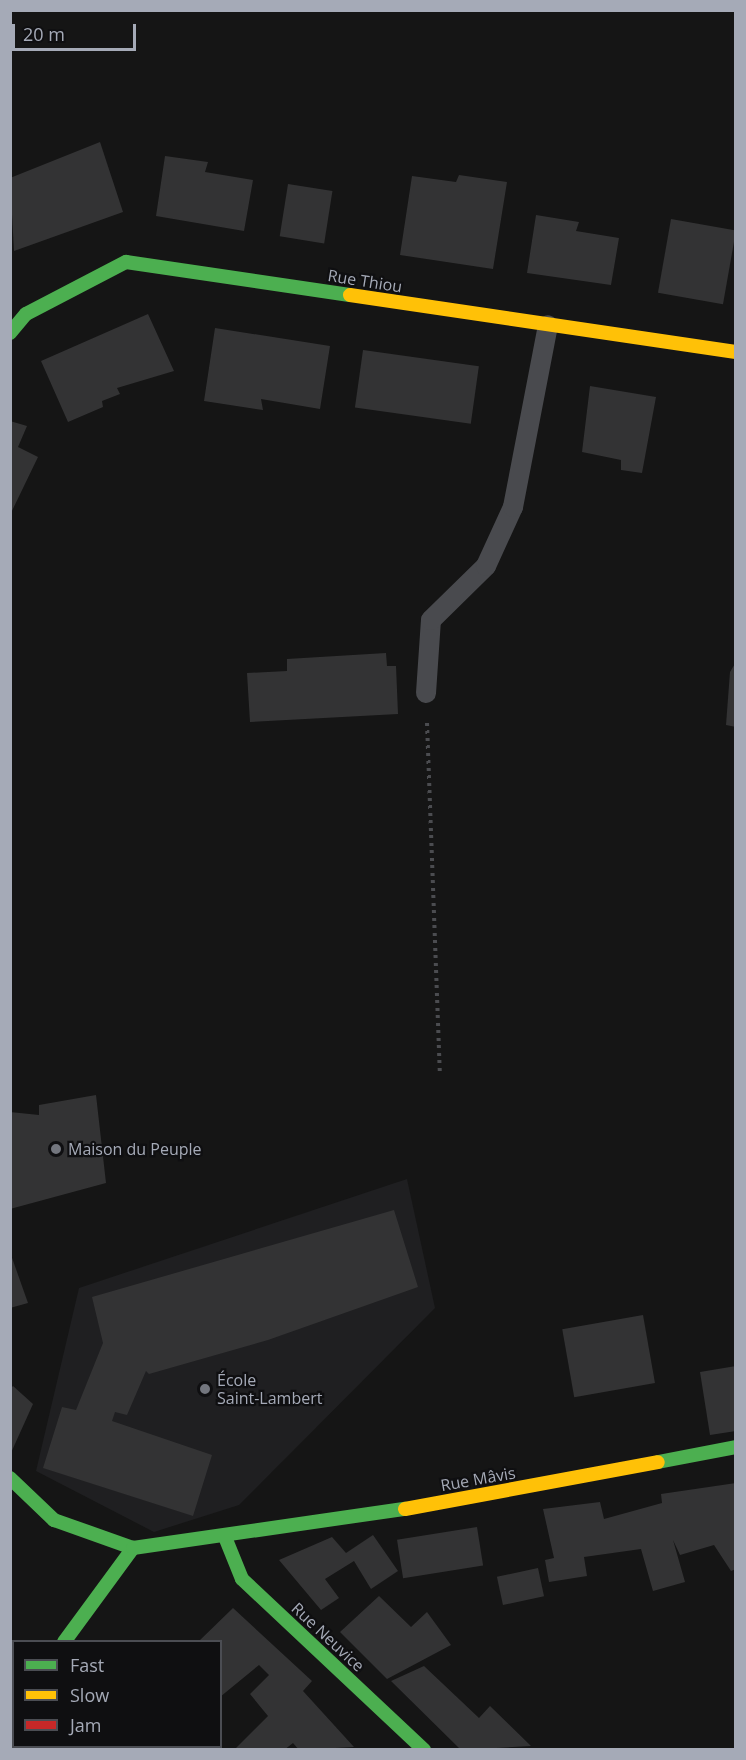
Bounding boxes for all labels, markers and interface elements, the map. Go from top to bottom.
scale bar [15,12,140,50]
text: 20 m [23,22,65,46]
street label: Rue Thiou [326,266,404,296]
place label: Maison du Peuple [68,1139,202,1159]
marker: Maison du Peuple [49,1142,63,1156]
place label: École Saint-Lambert [217,1370,322,1408]
marker: École Saint-Lambert [198,1382,212,1396]
street label: Rue Mâvis [439,1463,517,1495]
street label: Rue Neuvice [288,1598,368,1676]
legend [12,1640,222,1748]
text: Fast [70,1653,104,1677]
text: Slow [70,1683,109,1707]
text: Jam [70,1713,102,1737]

